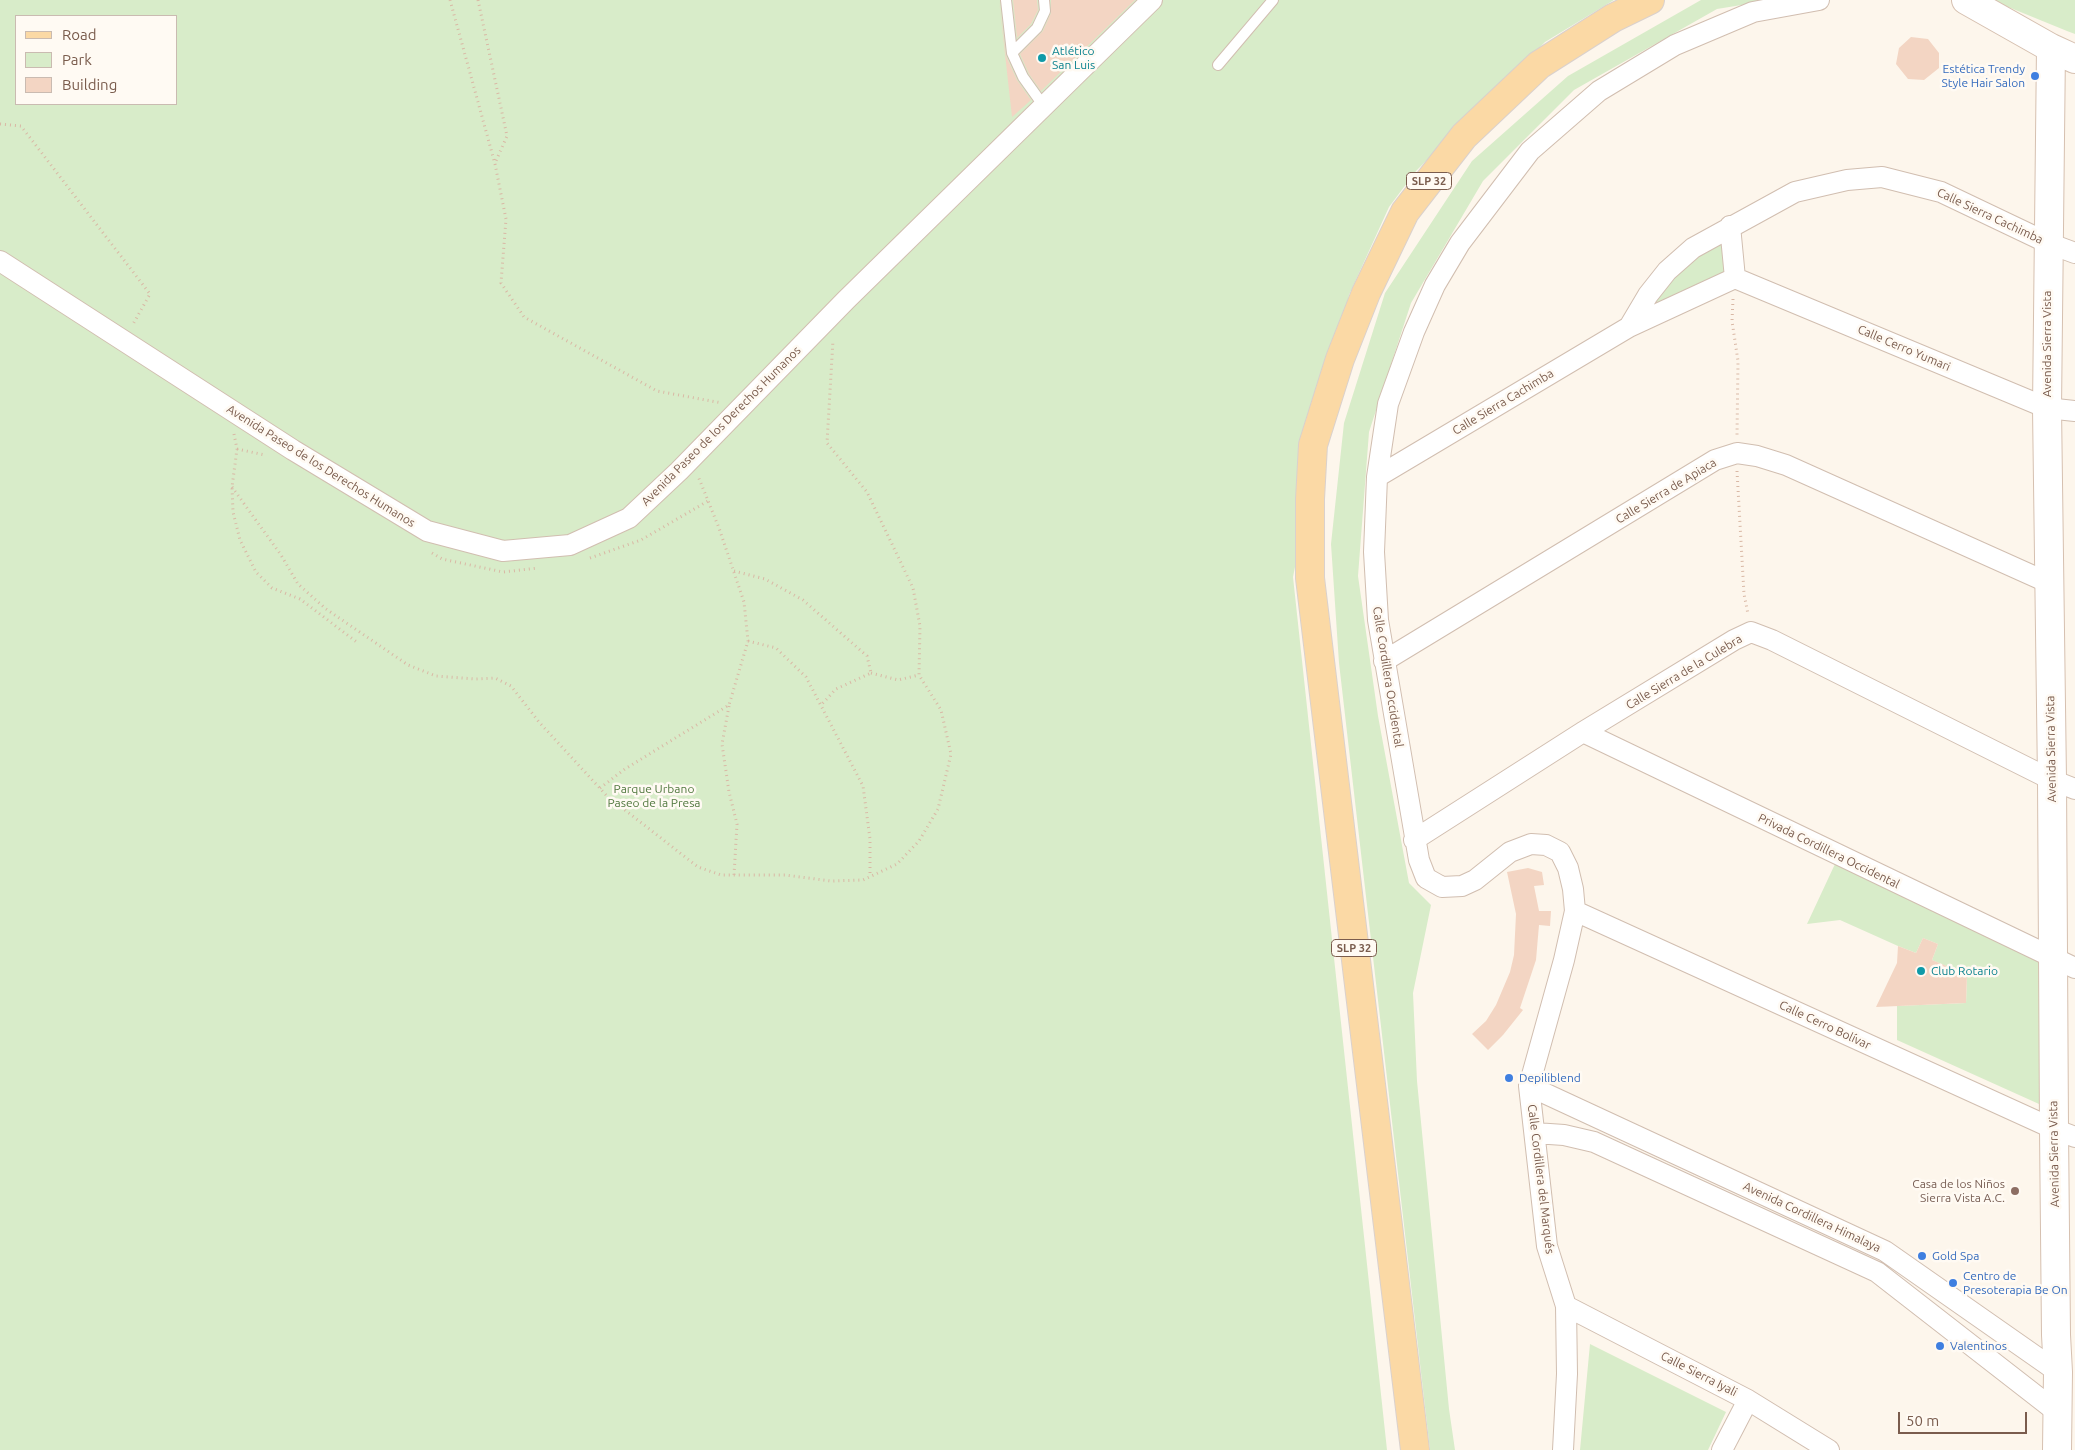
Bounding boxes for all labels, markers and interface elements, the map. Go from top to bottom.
legend [15,15,178,105]
text: Road [62,26,97,43]
place label: Atlético San Luis [1052,44,1095,72]
text: Park [62,51,92,68]
marker: Atlético San Luis [1036,52,1048,64]
place label: Estética Trendy Style Hair Salon [1941,62,2025,90]
marker: Estética Trendy Style Hair Salon [2029,70,2041,82]
text: Building [62,76,117,93]
road number: SLP 32 [1406,172,1452,190]
street label: Calle Sierra Cachimba [1935,185,2045,247]
street label: Avenida Sierra Vista [2040,291,2054,397]
street label: Calle Cerro Yumari [1855,322,1953,374]
street label: Avenida Paseo de los Derechos Humanos [638,343,804,509]
street label: Calle Sierra Cachimba [1450,366,1556,438]
street label: Avenida Paseo de los Derechos Humanos [224,402,418,530]
street label: Calle Sierra de Apiaca [1613,455,1719,527]
street label: Calle Cordillera Occidental [1370,606,1406,748]
street label: Calle Sierra de la Culebra [1623,632,1745,712]
street label: Avenida Sierra Vista [2043,696,2059,802]
park label: Parque Urbano Paseo de la Presa [607,782,701,810]
street label: Privada Cordillera Occidental [1756,810,1902,892]
road number: SLP 32 [1332,940,1376,956]
place label: Club Rotario [1931,964,1998,978]
marker: Club Rotario [1915,965,1927,977]
street label: Calle Cerro Bolívar [1777,998,1873,1052]
place label: Depiliblend [1519,1071,1581,1085]
marker: Depiliblend [1503,1072,1515,1084]
street label: Avenida Sierra Vista [2046,1101,2062,1207]
street label: Calle Cordillera del Marqués [1525,1103,1557,1255]
place label: Casa de los Niños Sierra Vista A.C. [1912,1177,2005,1205]
street label: Avenida Cordillera Himalaya [1741,1179,1883,1255]
marker: Casa de los Niños Sierra Vista A.C. [2009,1185,2021,1197]
place label: Gold Spa [1932,1249,1979,1263]
marker: Gold Spa [1916,1250,1928,1262]
place label: Centro de Presoterapia Be On [1963,1269,2068,1297]
marker: Centro de Presoterapia Be On [1947,1277,1959,1289]
place label: Valentinos [1950,1339,2007,1353]
marker: Valentinos [1934,1340,1946,1352]
street label: Calle Sierra Iyali [1658,1348,1740,1400]
scale bar [1900,1402,2029,1434]
text: 50 m [1906,1412,1939,1429]

